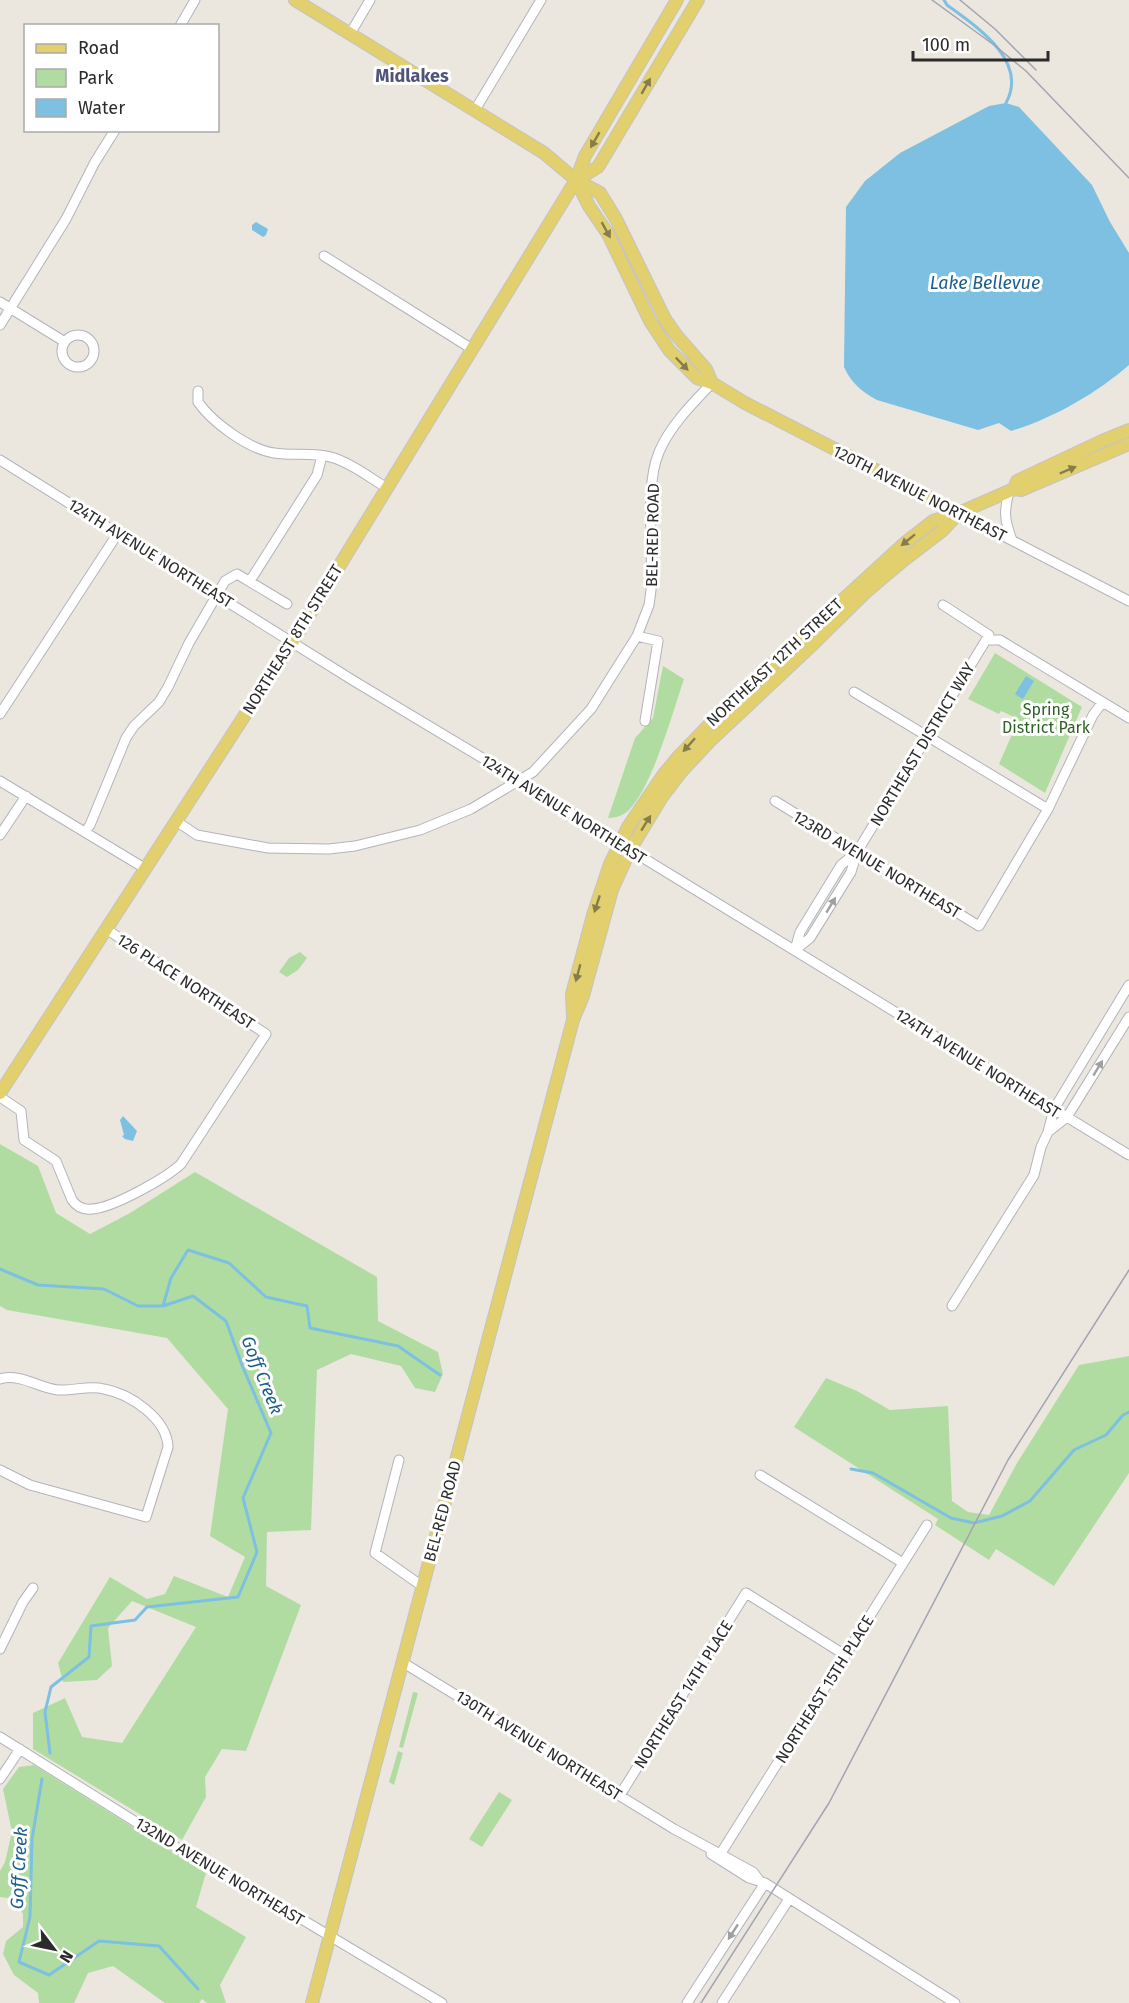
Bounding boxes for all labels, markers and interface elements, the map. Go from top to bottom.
legend [24,24,219,132]
scale bar [913,24,1048,62]
text: 100 m [922,34,970,56]
text: Road [78,37,120,59]
district label: Midlakes [375,65,449,87]
text: Park [78,67,114,89]
one-way arrow [641,78,652,94]
text: Water [78,97,125,119]
one-way arrow [590,131,600,148]
one-way arrow [601,222,611,239]
water label: Lake Bellevue [930,272,1040,294]
one-way arrow [675,356,689,371]
street label: 120TH AVENUE NORTHEAST [830,441,1010,546]
one-way arrow [1059,465,1077,474]
street label: BEL-RED ROAD [642,483,663,587]
street label: 124TH AVENUE NORTHEAST [65,495,237,613]
one-way arrow [900,534,916,547]
street label: NORTHEAST 8TH STREET [239,560,347,718]
street label: NORTHEAST 12TH STREET [702,594,847,730]
street label: NORTHEAST DISTRICT WAY [866,659,979,829]
park label: Spring District Park [1002,700,1091,737]
one-way arrow [682,737,696,752]
street label: 124TH AVENUE NORTHEAST [478,751,650,869]
street label: 123RD AVENUE NORTHEAST [789,807,965,923]
one-way arrow [640,815,651,831]
one-way arrow [591,895,601,913]
one-way arrow [825,897,836,913]
street label: 126 PLACE NORTHEAST [113,930,259,1033]
one-way arrow [573,964,582,982]
street label: 124TH AVENUE NORTHEAST [892,1005,1064,1123]
one-way arrow [1092,1060,1103,1076]
water label: Goff Creek [236,1333,288,1418]
street label: BEL-RED ROAD [420,1459,465,1564]
street label: NORTHEAST 15TH PLACE [771,1612,878,1767]
street label: NORTHEAST 14TH PLACE [630,1617,737,1772]
street label: 130TH AVENUE NORTHEAST [452,1686,626,1805]
street label: 132ND AVENUE NORTHEAST [132,1813,308,1930]
water label: Goff Creek [6,1826,32,1910]
north arrow [24,1919,84,1979]
one-way arrow [728,1924,739,1940]
text: N [55,1947,77,1966]

